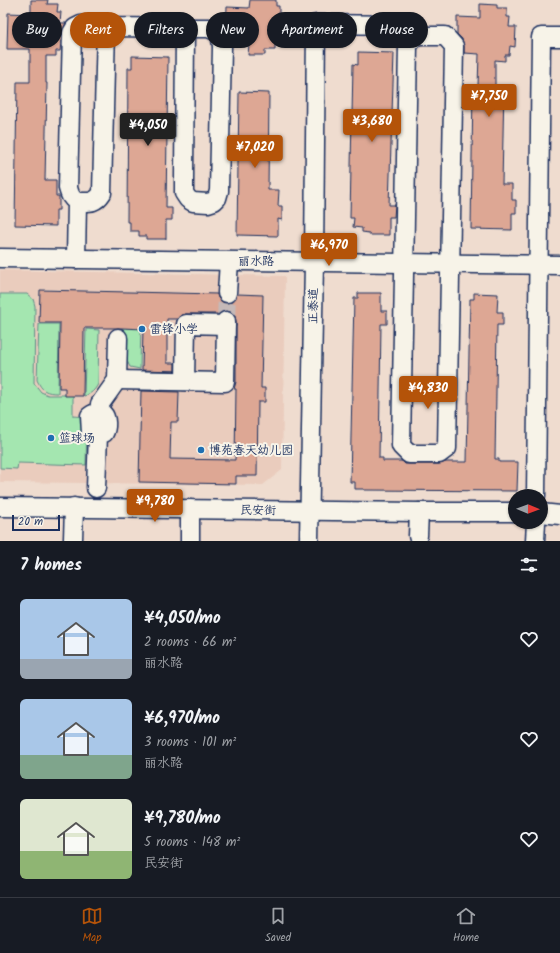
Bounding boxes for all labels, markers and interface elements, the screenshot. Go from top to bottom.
chip: Buy [12,12,62,48]
chip: Rent [70,12,126,48]
chip: Filters [134,12,198,48]
chip: New [206,12,259,48]
chip: Apartment [267,12,357,48]
chip: House [365,12,428,48]
pin: ¥7,750 [456,84,522,118]
text: ¥7,750 [471,86,507,107]
pin: ¥3,680 [339,109,405,143]
text: ¥3,680 [352,111,392,132]
pin: ¥4,050 [115,113,181,147]
text: ¥4,050 [129,115,167,136]
pin: ¥7,020 [222,135,288,169]
text: ¥7,020 [236,137,274,158]
pin: ¥6,970 [296,233,362,267]
text: ¥6,970 [310,235,348,256]
street label: 丽水路 [238,252,274,271]
street label: 正泰道 [304,288,323,324]
place label: 雷锋小学 [150,320,198,339]
marker: 雷锋小学 [137,324,147,334]
pin: ¥4,830 [395,376,461,410]
text: ¥4,830 [408,378,448,399]
place label: 篮球场 [59,429,95,448]
marker: 篮球场 [46,433,56,443]
place label: 博苑春天幼儿园 [209,441,293,460]
marker: 博苑春天幼儿园 [196,445,206,455]
pin: ¥9,780 [122,489,188,523]
north arrow [508,489,548,529]
map controls [508,489,548,529]
text: ¥9,780 [136,491,174,512]
street label: 民安街 [240,501,276,520]
scale bar [12,513,60,532]
text: 20 m [18,513,43,531]
text: 7 homes [20,552,82,579]
icon: filters [518,554,540,576]
text: ¥4,050/mo [144,605,221,632]
icon: home [52,615,100,663]
icon: heart [518,628,540,650]
text: 2 rooms · 66 m² [144,632,236,653]
text: 丽水路 [144,653,183,674]
text: ¥6,970/mo [144,705,220,732]
icon: home [52,715,100,763]
icon: heart [518,728,540,750]
text: 3 rooms · 101 m² [144,732,236,753]
text: 丽水路 [144,753,183,774]
text: ¥9,780/mo [144,805,221,832]
icon: home [52,815,100,863]
icon: heart [518,828,540,850]
text: 5 rooms · 148 m² [144,832,240,853]
text: 民安街 [144,853,183,874]
tab: Map [81,905,103,947]
tab: Saved [265,905,291,947]
tab: Home [453,905,479,947]

